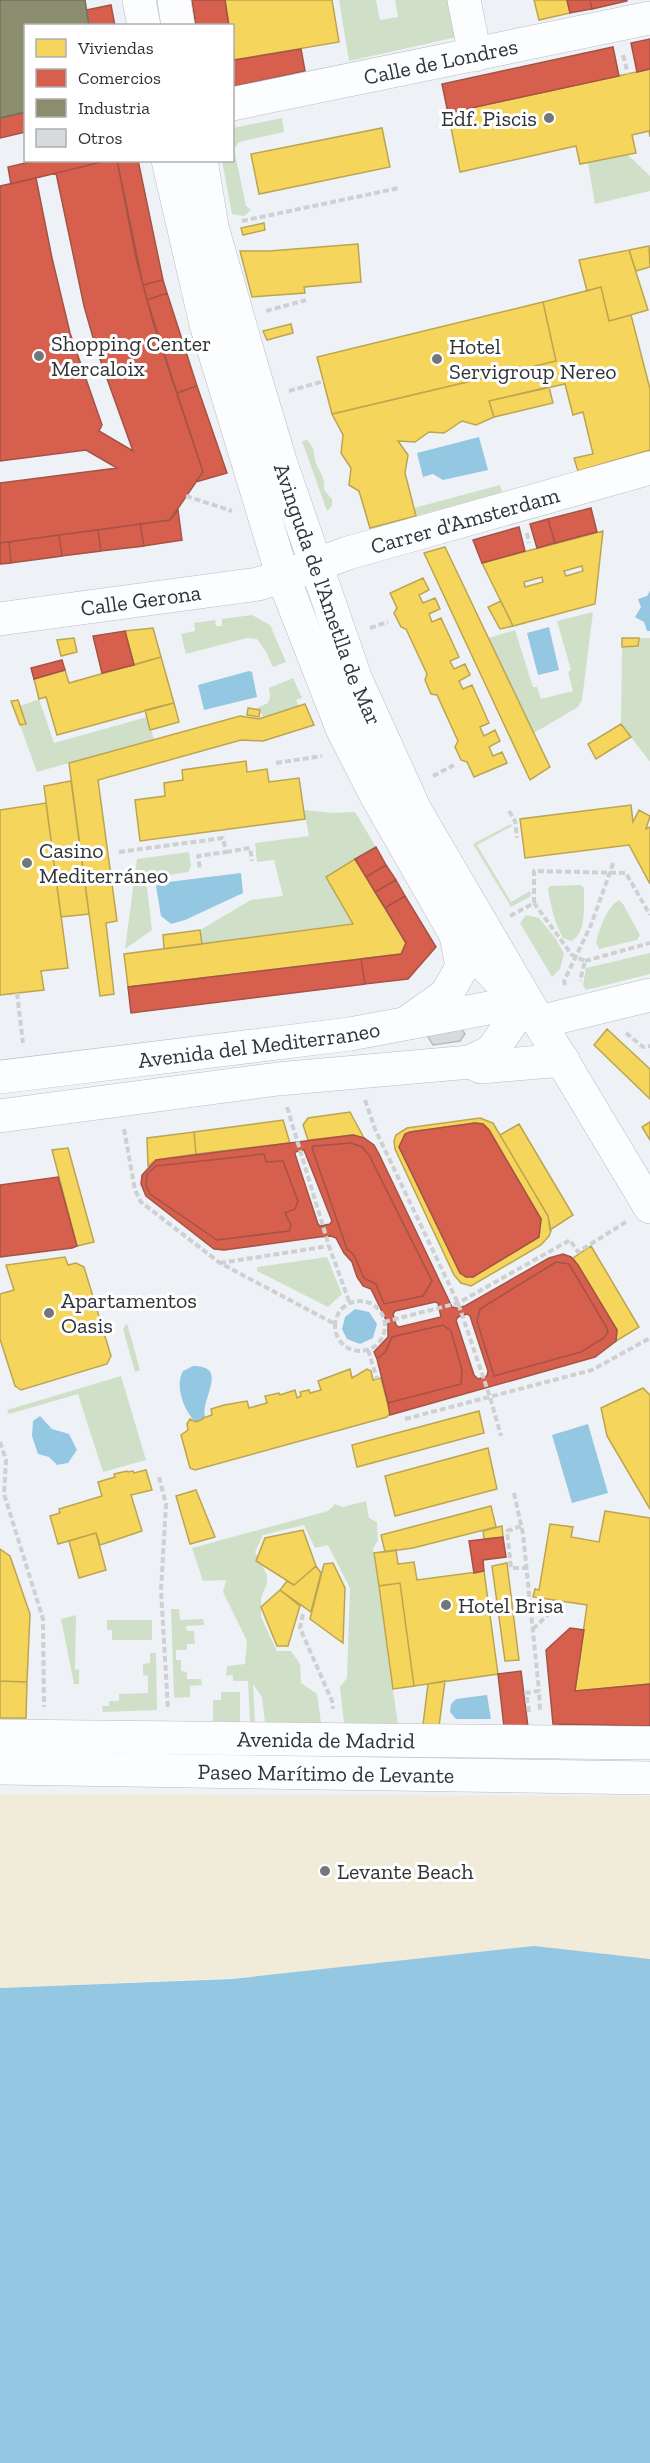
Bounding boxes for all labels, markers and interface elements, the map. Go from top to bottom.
legend [24,24,234,162]
street label: Calle de Londres [361,33,520,91]
text: Viviendas [77,37,154,59]
text: Comercios [78,67,161,89]
text: Industria [78,97,150,119]
place label: Edf. Piscis [441,105,537,132]
marker: Edf. Piscis [542,111,556,125]
text: Otros [78,127,123,149]
place label: Shopping Center Mercaloix [51,330,211,382]
place label: Hotel Servigroup Nereo [449,333,617,385]
marker: Shopping Center Mercaloix [32,349,46,363]
marker: Hotel Servigroup Nereo [430,352,444,366]
street label: Avinguda de l'Ametlla de Mar [268,460,388,730]
street label: Carrer d'Amsterdam [368,481,562,560]
street label: Calle Gerona [79,579,203,622]
place label: Casino Mediterráneo [39,837,168,889]
marker: Casino Mediterráneo [20,856,34,870]
street label: Avenida del Mediterraneo [137,1016,382,1074]
place label: Apartamentos Oasis [61,1287,197,1339]
marker: Apartamentos Oasis [42,1306,56,1320]
place label: Hotel Brisa [458,1592,564,1619]
marker: Hotel Brisa [439,1598,453,1612]
street label: Avenida de Madrid [237,1726,415,1754]
street label: Paseo Marítimo de Levante [197,1758,454,1789]
place label: Levante Beach [337,1858,474,1885]
marker: Levante Beach [318,1864,332,1878]

